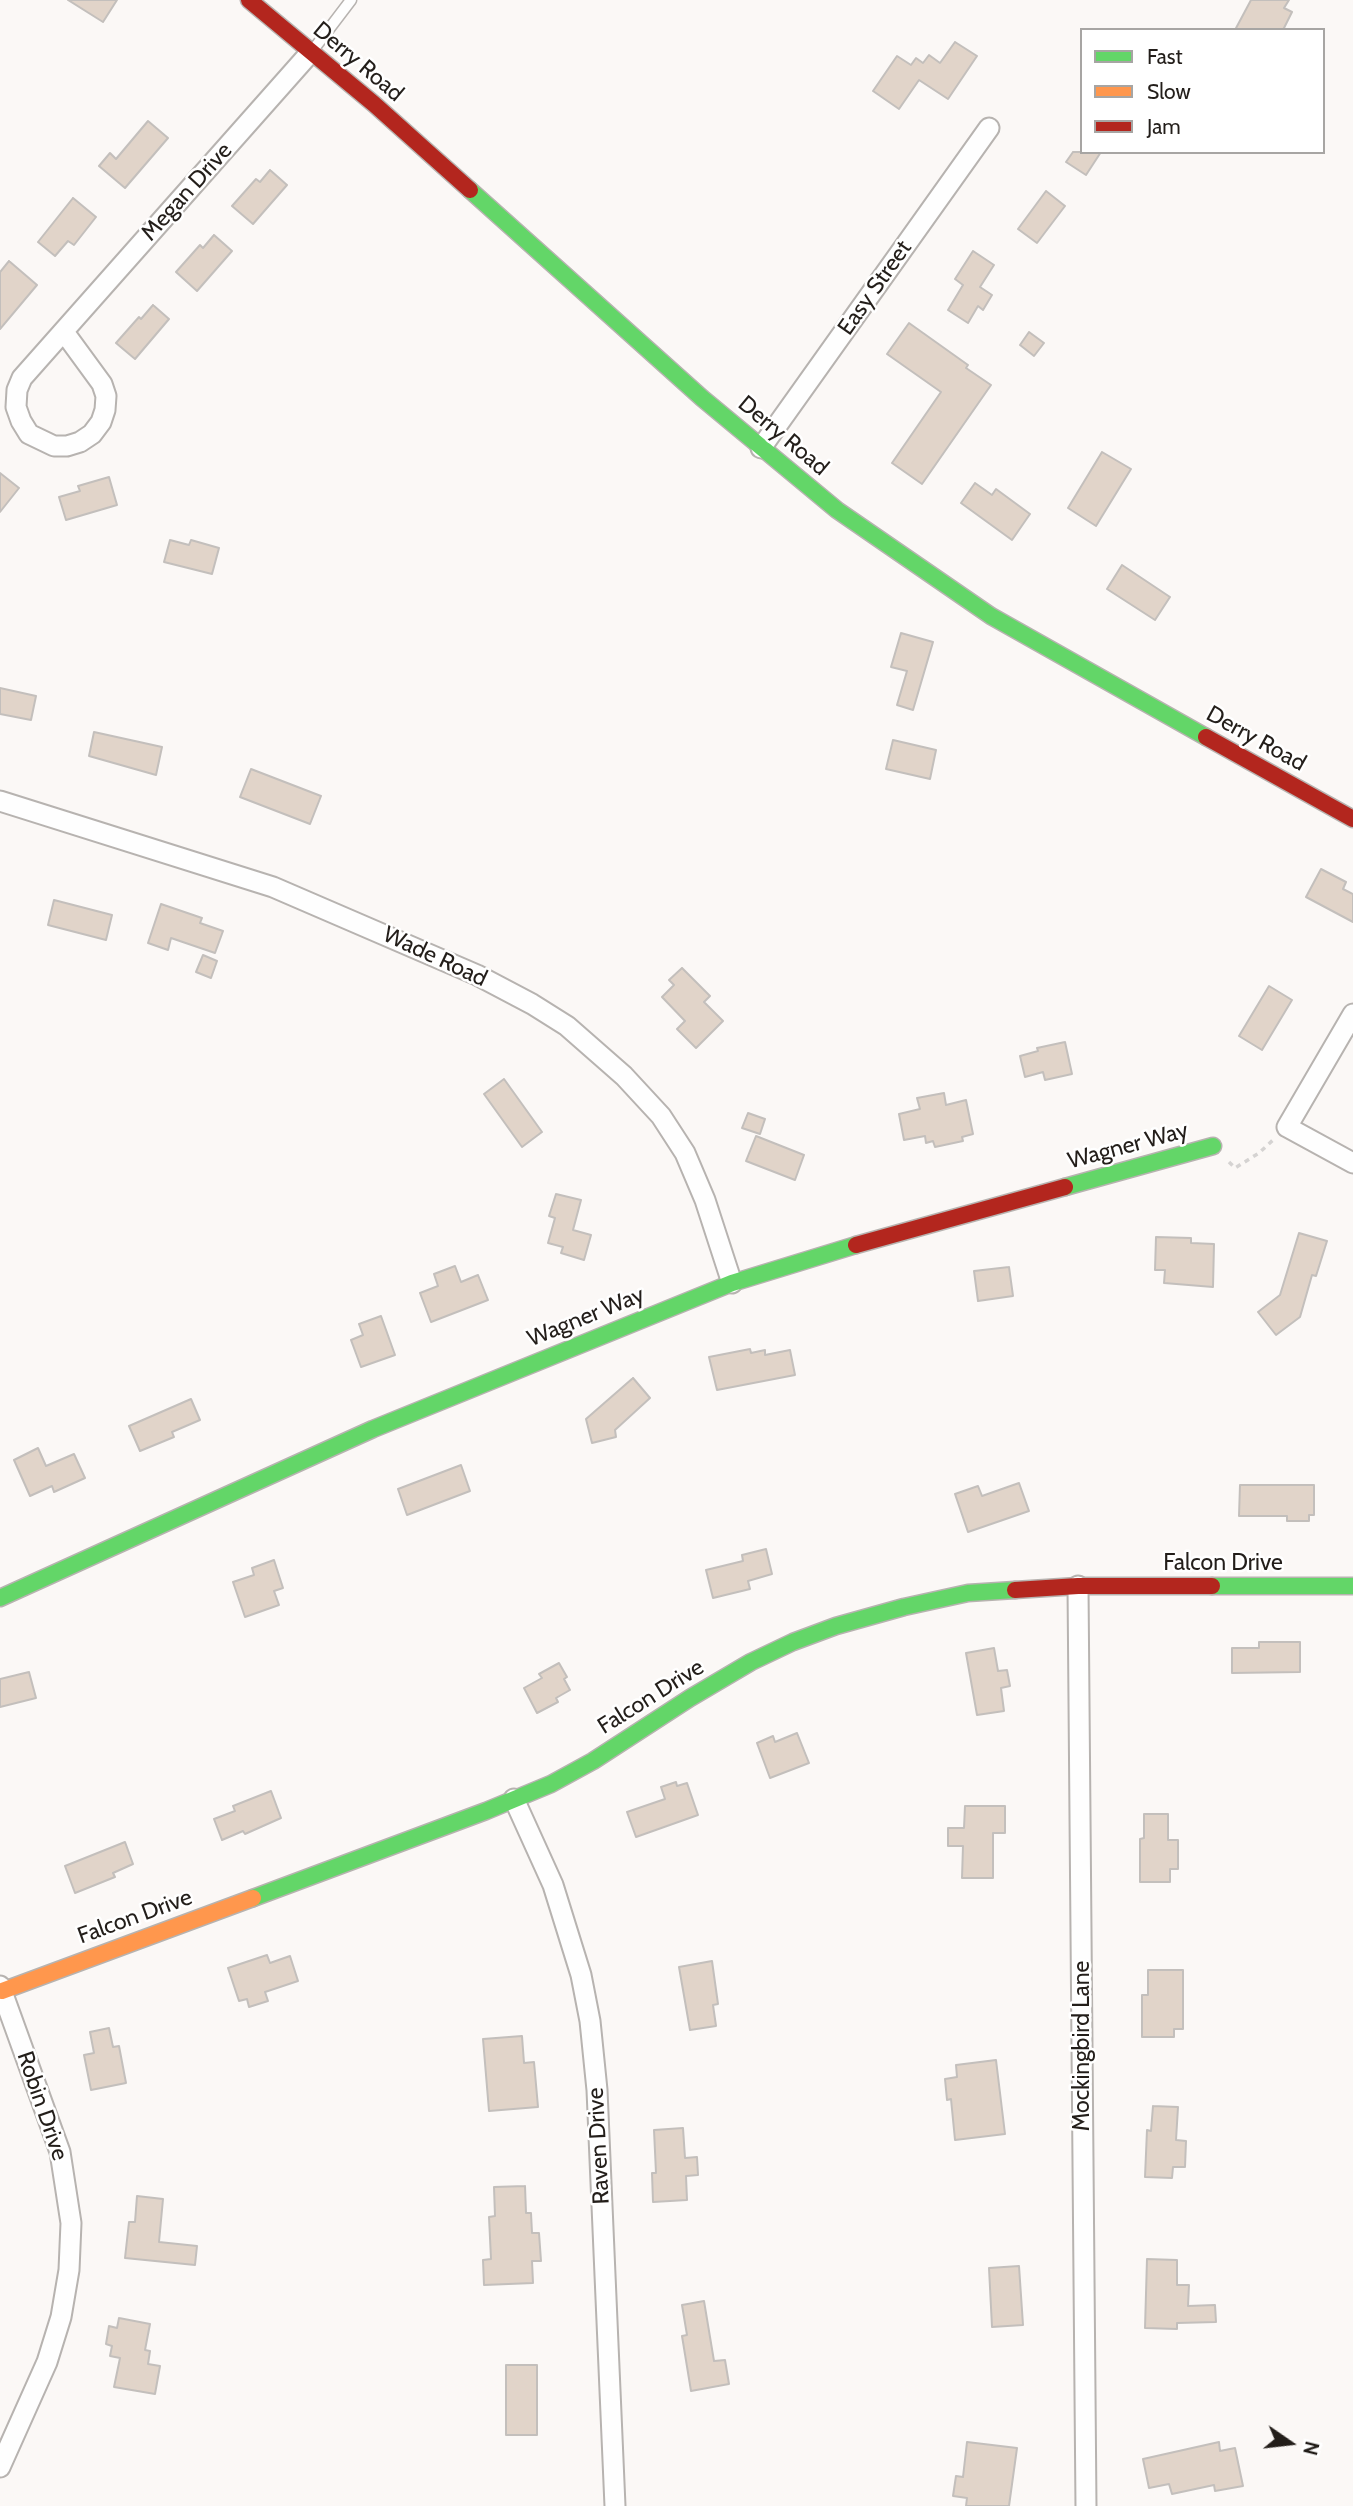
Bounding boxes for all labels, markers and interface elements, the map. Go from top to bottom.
street label: Derry Road [307,16,409,108]
legend [1080,28,1325,154]
text: Fast [1147,44,1183,69]
text: Slow [1147,79,1191,104]
text: Jam [1147,114,1181,139]
street label: Megan Drive [136,137,238,247]
street label: Easy Street [832,235,918,341]
street label: Derry Road [732,390,834,482]
street label: Derry Road [1201,700,1311,778]
street label: Wade Road [379,921,491,993]
street label: Wagner Way [1065,1117,1191,1175]
street label: Wagner Way [524,1281,648,1353]
street label: Falcon Drive [1163,1549,1283,1577]
street label: Falcon Drive [593,1654,709,1740]
street label: Falcon Drive [74,1884,196,1950]
street label: Mockingbird Lane [1068,1961,1096,2131]
street label: Robin Drive [11,2048,73,2164]
street label: Raven Drive [582,2087,616,2205]
north arrow [1255,2408,1325,2478]
text: N [1298,2439,1324,2458]

